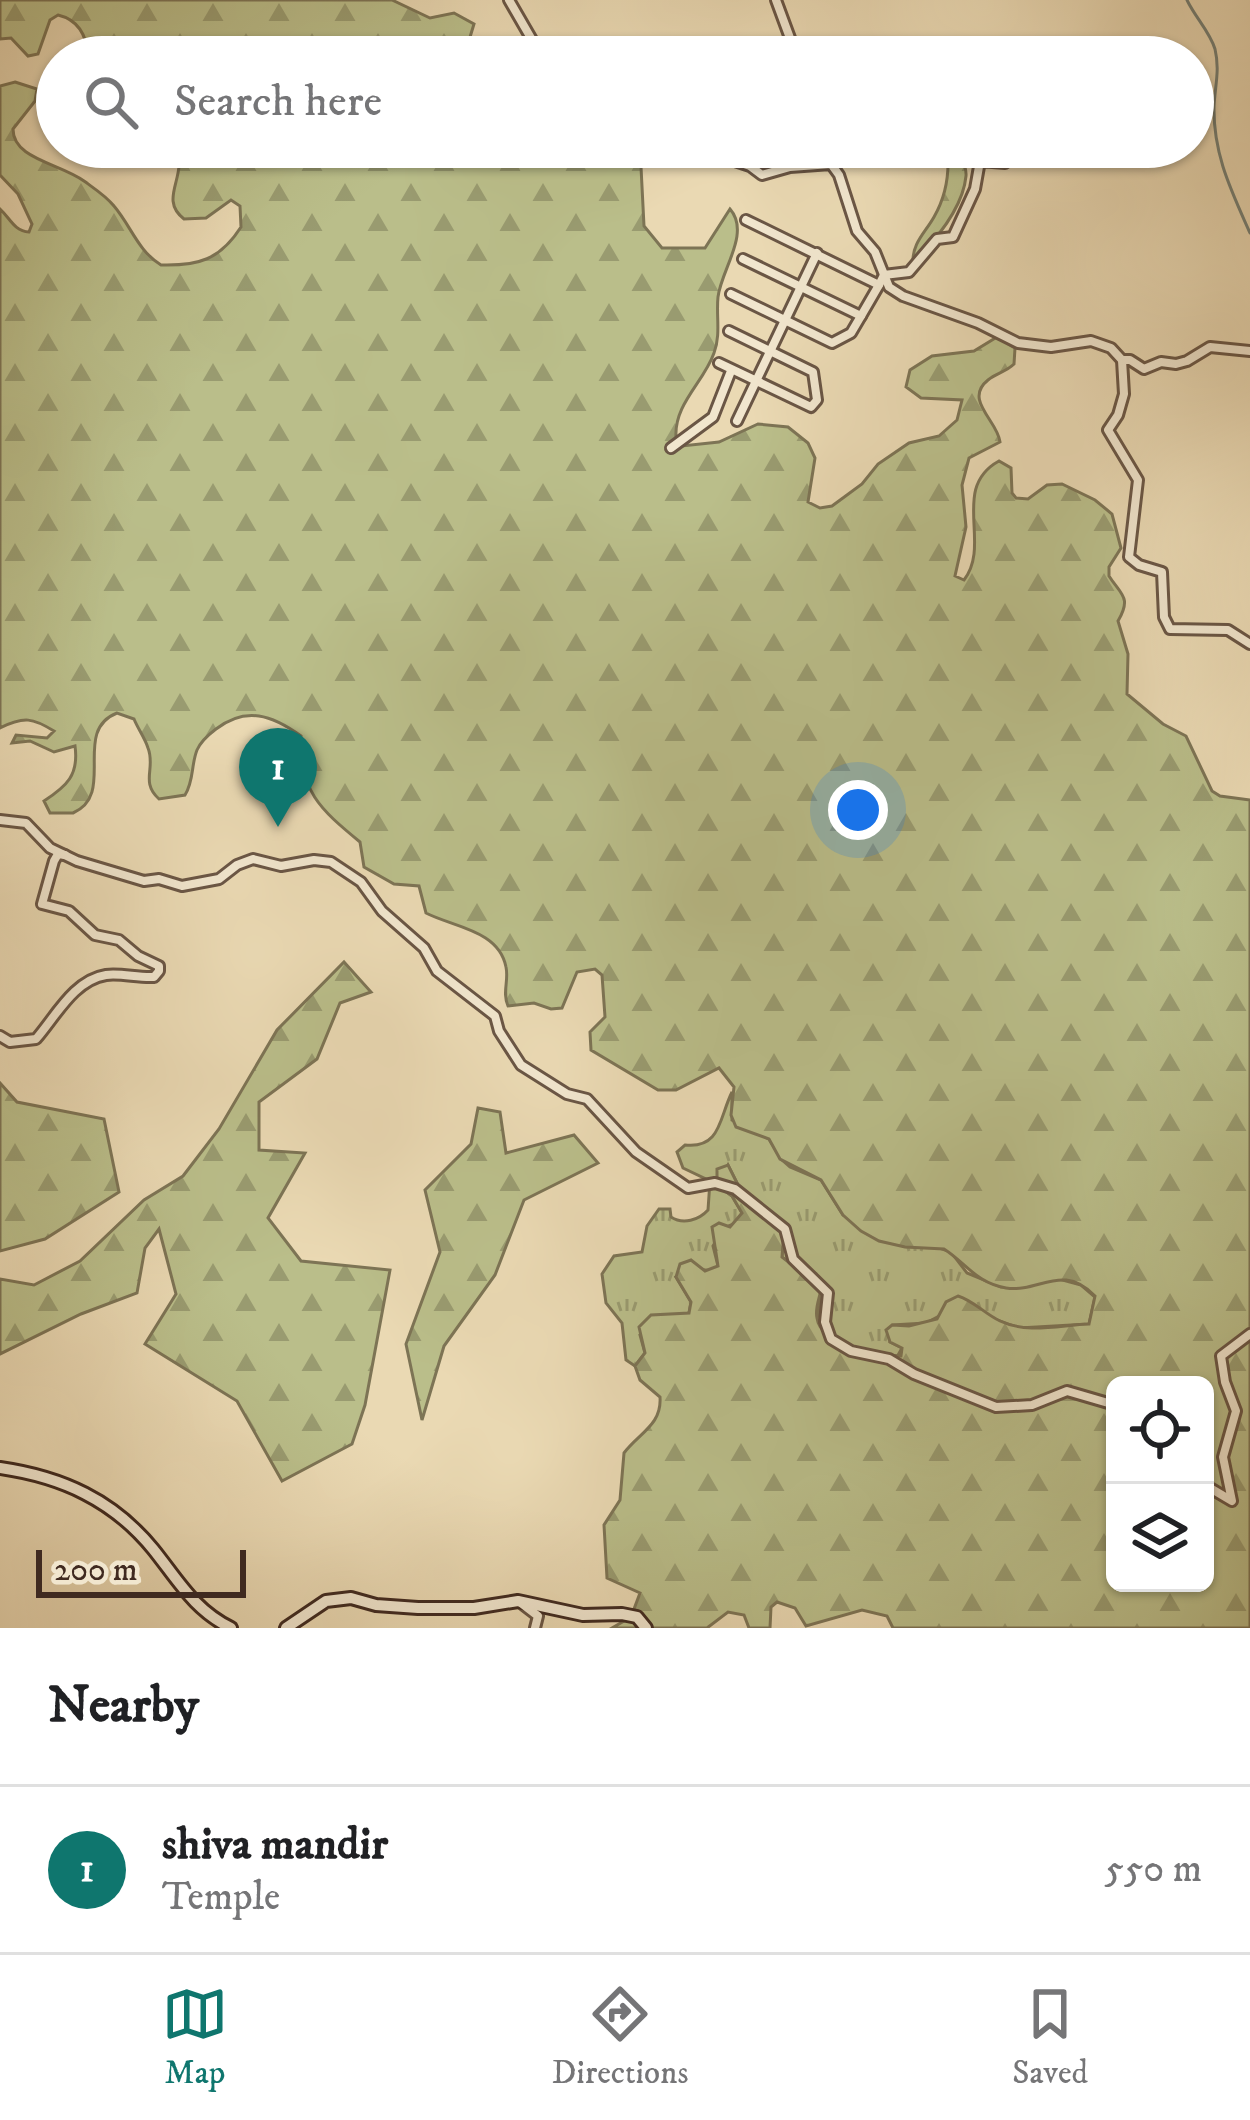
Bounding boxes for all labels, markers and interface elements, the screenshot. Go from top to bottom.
search box [36,36,1214,168]
icon: search [78,69,144,135]
text: Search here [174,74,382,130]
pin: 1 [239,728,317,827]
your location [828,780,888,840]
map controls [1106,1376,1214,1592]
button: locate [1106,1376,1214,1484]
button: layers [1106,1484,1214,1592]
scale bar [36,1544,246,1597]
text: 200 m [54,1550,138,1591]
text: Nearby [48,1674,199,1738]
text: shiva mandir [162,1817,388,1873]
text: 1 [80,1845,94,1894]
text: 550 m [1105,1845,1202,1894]
text: Temple [162,1873,280,1922]
tab: Map [162,1981,228,2094]
tab: Directions [552,1981,688,2094]
tab: Saved [1012,1981,1088,2094]

